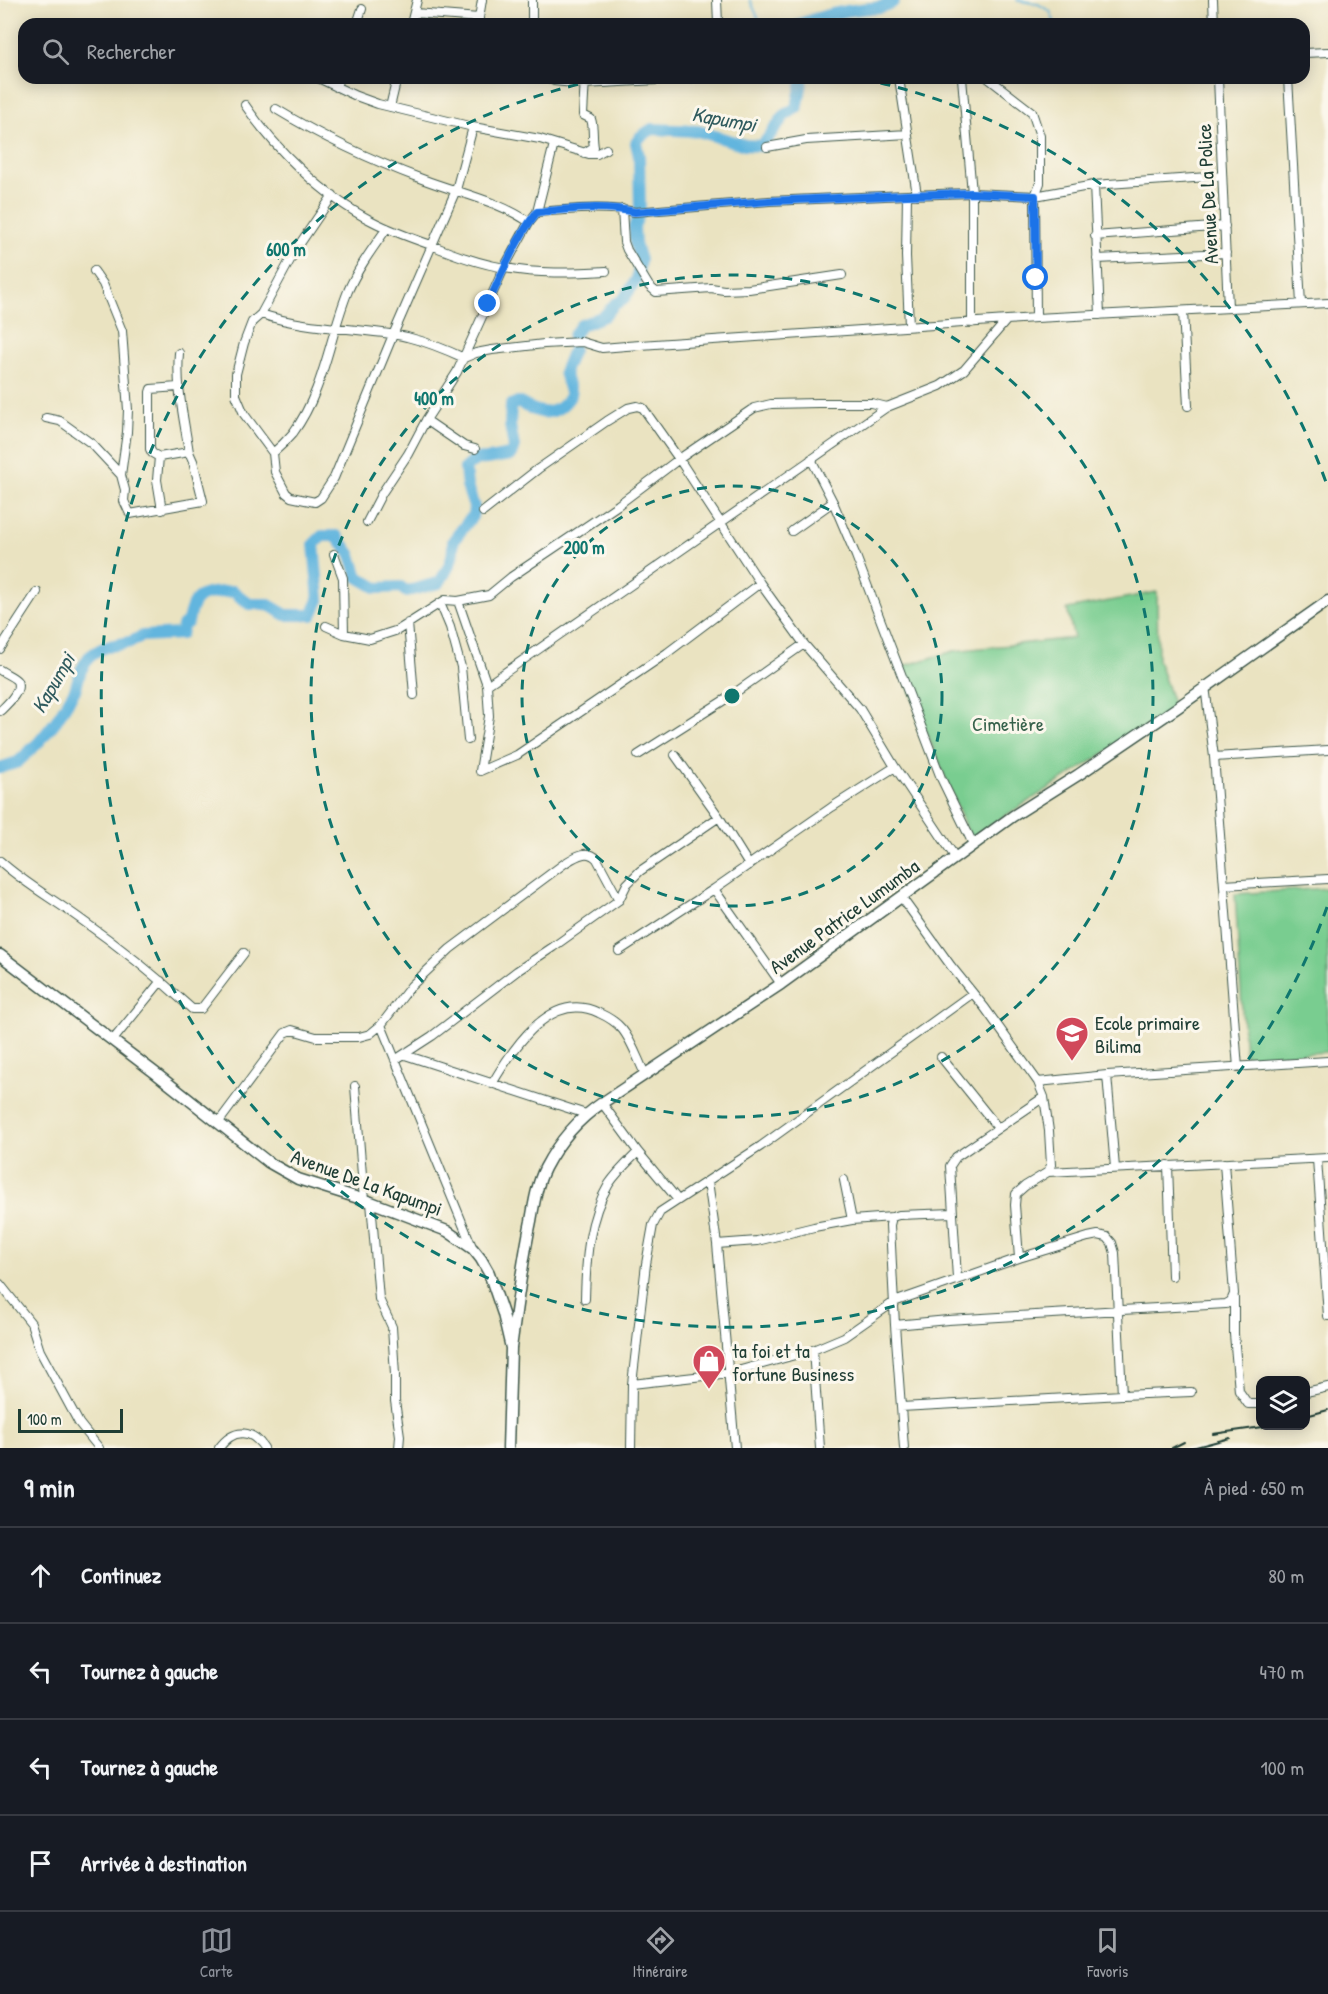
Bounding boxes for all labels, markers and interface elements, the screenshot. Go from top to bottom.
search box [18,18,1310,84]
icon: search [39,35,72,68]
text: Rechercher [87,36,176,66]
water label: Kapumpi [690,99,761,139]
street label: Avenue De La Police [1190,123,1224,265]
text: 600 m [266,237,306,262]
route start [1022,264,1048,290]
route end [474,290,500,316]
text: 400 m [414,386,454,411]
text: 200 m [564,535,604,560]
water label: Kapumpi [24,646,83,718]
centre of rings [722,686,742,706]
park label: Cimetière [972,710,1044,737]
street label: Avenue Patrice Lumumba [764,852,924,979]
place label: Ecole primaire Bilima [1095,1009,1200,1059]
school or university icon: Ecole primaire Bilima [1054,1015,1090,1062]
street label: Avenue De La Kapumpi [288,1142,446,1222]
place label: ta foi et ta fortune Business [732,1337,854,1387]
shop icon: ta foi et ta fortune Business [691,1343,727,1390]
map controls [1256,1376,1310,1430]
button: layers [1256,1376,1310,1430]
scale bar [18,1406,123,1434]
text: 100 m [27,1408,62,1430]
text: 9 min [24,1470,75,1505]
text: À pied · 650 m [1204,1474,1304,1501]
icon: ahead [24,1559,57,1592]
text: Continuez [81,1560,161,1590]
text: 80 m [1268,1562,1304,1589]
icon: left [24,1655,57,1688]
text: Tournez à gauche [81,1656,218,1686]
text: 470 m [1259,1658,1304,1685]
icon: left [24,1751,57,1784]
text: Tournez à gauche [81,1752,218,1782]
text: 100 m [1261,1754,1304,1781]
icon: arrive [24,1847,57,1880]
text: Arrivée à destination [81,1848,247,1878]
tab: Carte [200,1924,233,1982]
tab: Itinéraire [633,1924,688,1982]
tab: Favoris [1087,1924,1128,1982]

